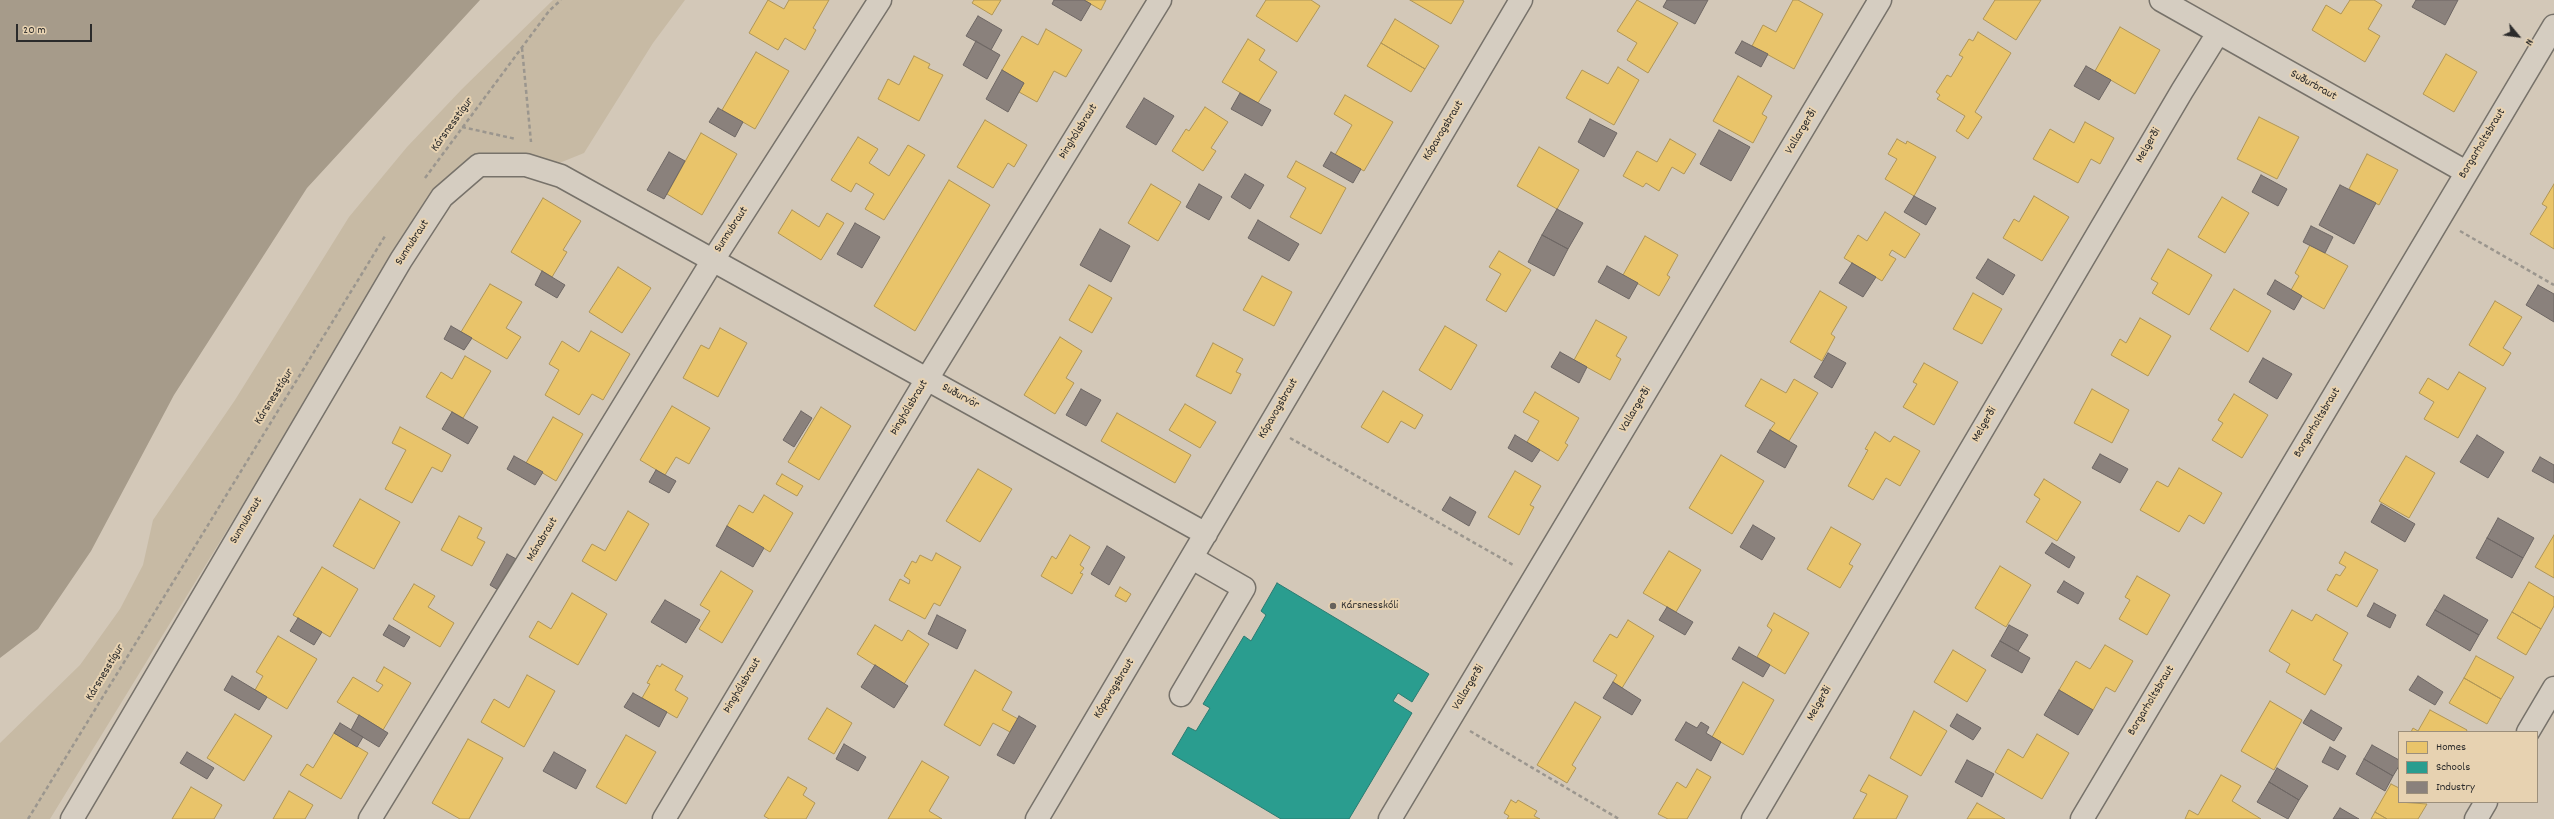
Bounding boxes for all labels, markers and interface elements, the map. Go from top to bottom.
scale bar [18,16,94,42]
north arrow [2498,16,2538,56]
text: 20 m [23,22,46,39]
text: N [2520,36,2537,48]
street label: Suðurbraut [2287,67,2339,105]
street label: Kársnesstígur [429,95,477,155]
street label: Kópavogsbraut [1420,98,1468,164]
street label: Þinghólsbraut [1056,102,1102,162]
street label: Borgarholtsbraut [2457,106,2509,182]
street label: Vallargerði [1783,107,1821,157]
street label: Melgerði [2133,126,2165,166]
street label: Sunnubraut [712,204,752,256]
street label: Sunnubraut [393,217,433,269]
street label: Kársnesstígur [252,366,298,428]
street label: Kópavogsbraut [1256,376,1302,442]
street label: Þinghólsbraut [888,378,932,438]
street label: Suðurvör [939,381,981,413]
street label: Vallargerði [1617,385,1655,435]
street label: Borgarholtsbraut [2292,385,2344,461]
street label: Melgerði [1969,405,2001,445]
street label: Sunnubraut [228,495,266,547]
street label: Mánabraut [524,515,562,565]
place label: Kársnesskóli [1341,599,1398,613]
marker: Kársnesskóli [1328,601,1338,611]
street label: Kársnesstígur [83,642,129,704]
street label: Þinghólsbraut [721,656,765,716]
street label: Kópavogsbraut [1091,656,1139,722]
street label: Vallargerði [1450,663,1488,713]
street label: Borgarholtsbraut [2126,663,2178,739]
street label: Melgerði [1804,684,1836,724]
legend [2398,731,2538,803]
text: Homes [2436,739,2466,756]
text: Schools [2436,759,2470,776]
text: Industry [2436,779,2475,796]

